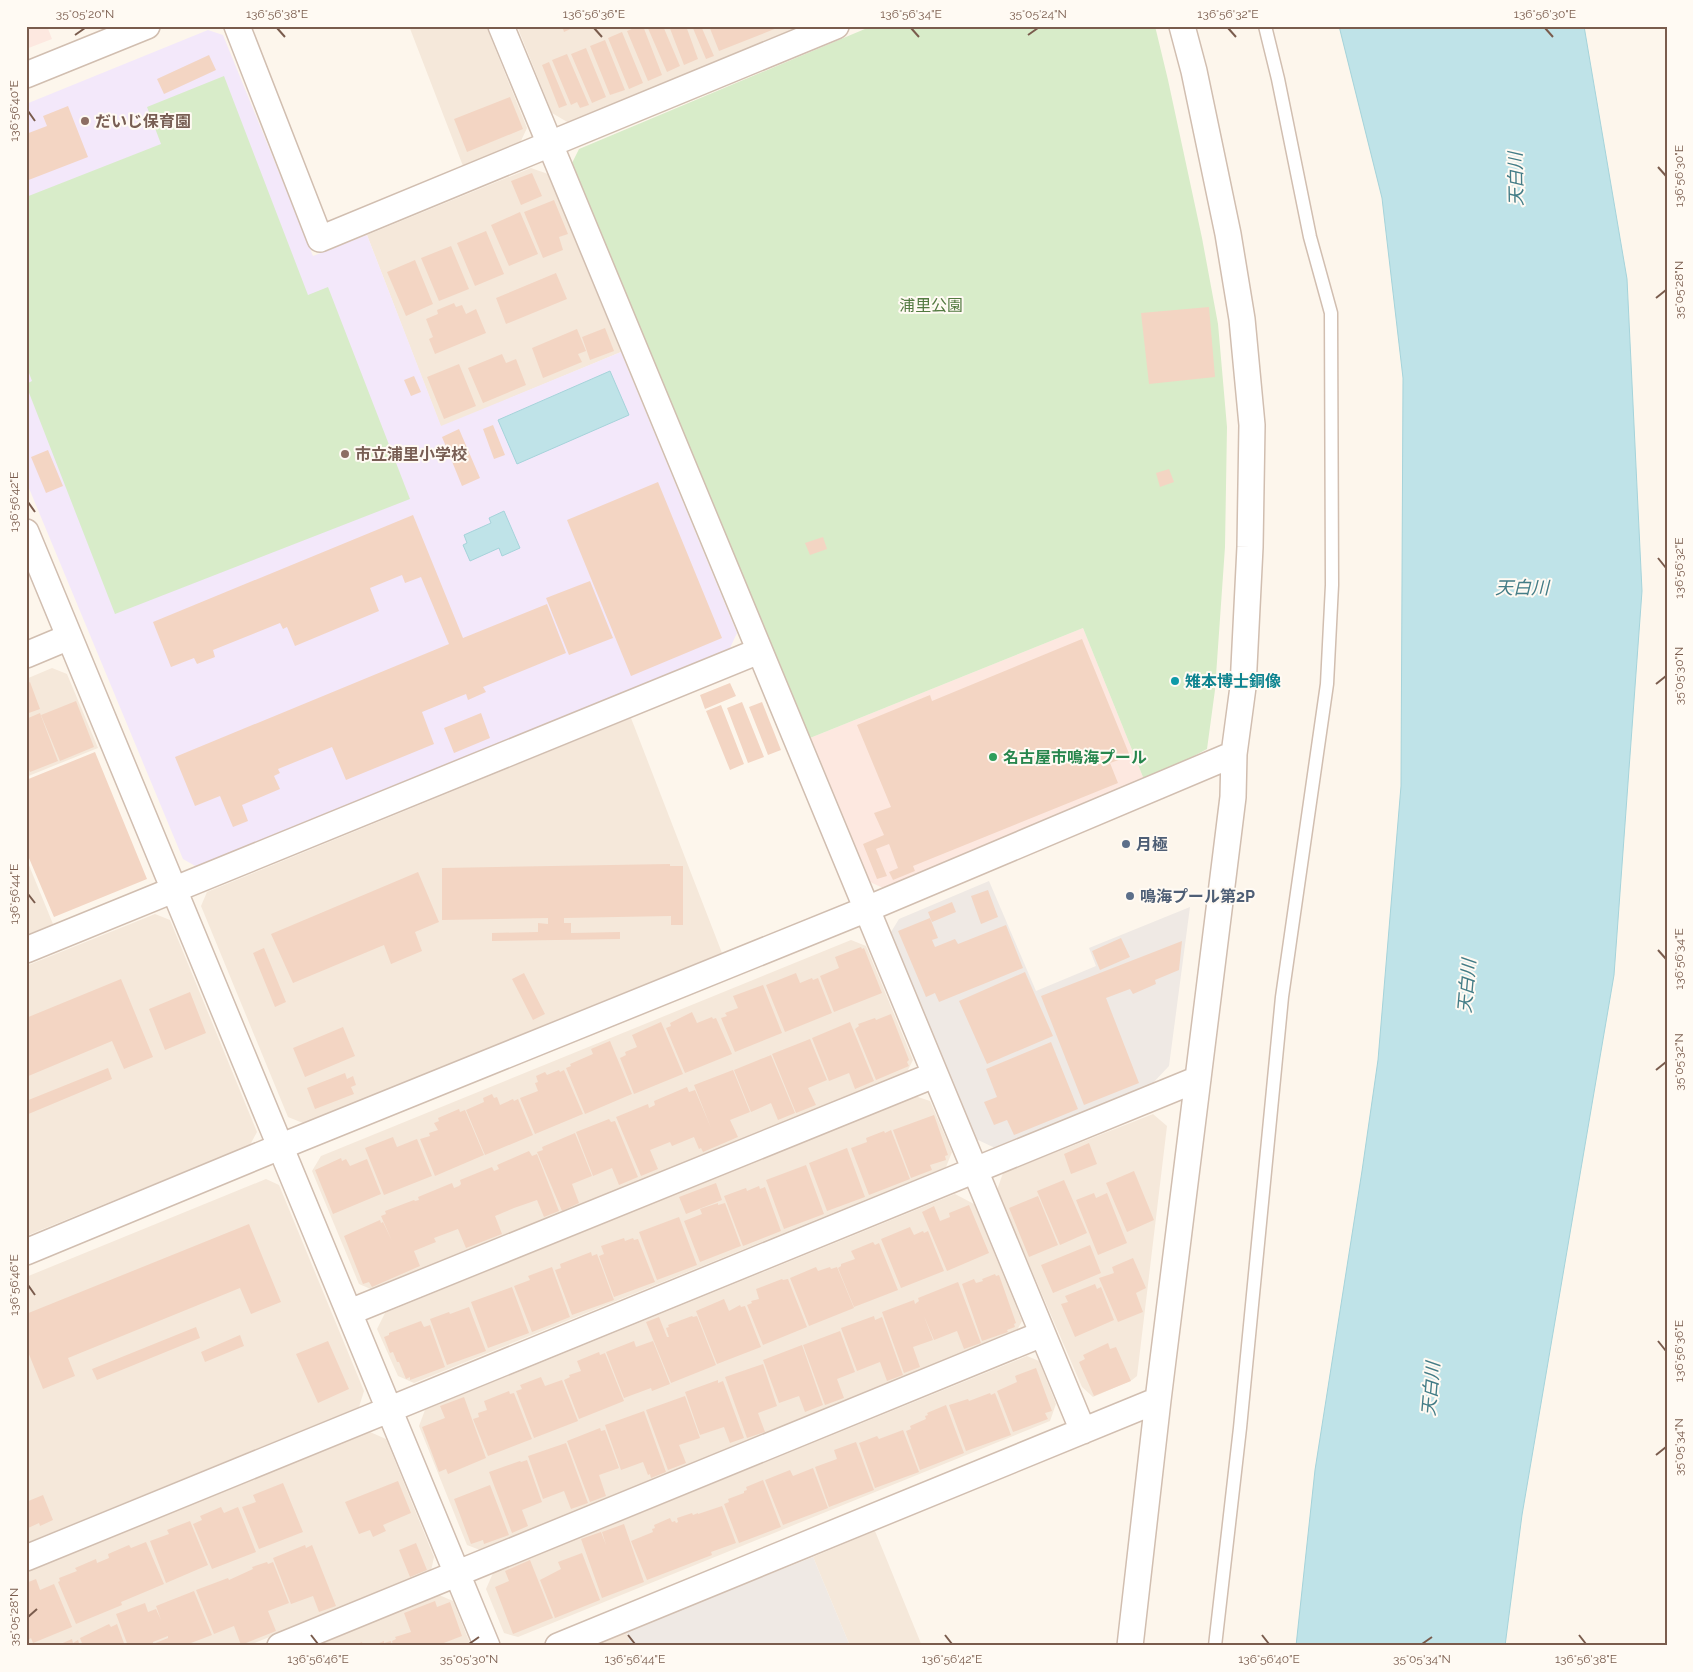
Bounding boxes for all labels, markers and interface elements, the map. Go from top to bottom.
text: 35°05'20"N [56,7,114,21]
text: 136°56'38"E [246,7,308,21]
text: 136°56'36"E [563,7,625,21]
text: 136°56'34"E [880,7,942,21]
text: 35°05'24"N [1009,7,1067,21]
text: 136°56'32"E [1197,7,1259,21]
text: 136°56'30"E [1514,7,1576,21]
text: 136°56'40"E [7,80,21,142]
place label: だいじ保育園 [95,112,191,131]
marker: だいじ保育園 [79,115,91,127]
text: 136°56'30"E [1672,145,1686,207]
water label: 天白川 [1504,150,1526,206]
text: 35°05'28"N [1672,261,1686,319]
park label: 浦里公園 [899,296,963,315]
place label: 市立浦里小学校 [355,445,467,464]
marker: 市立浦里小学校 [339,448,351,460]
text: 136°56'42"E [7,472,21,532]
text: 136°56'32"E [1672,537,1686,599]
water label: 天白川 [1495,577,1551,598]
text: 35°05'30"N [1672,647,1686,705]
place label: 雉本博士銅像 [1185,672,1281,691]
marker: 雉本博士銅像 [1169,675,1181,687]
place label: 名古屋市鳴海プール [1003,748,1147,767]
marker: 名古屋市鳴海プール [987,751,999,763]
place label: 月極 [1136,835,1168,854]
marker: 月極 [1120,838,1132,850]
text: 136°56'44"E [7,864,21,924]
place label: 鳴海プール第2P [1140,887,1255,906]
marker: 鳴海プール第2P [1124,890,1136,902]
text: 136°56'34"E [1672,928,1686,990]
water label: 天白川 [1454,956,1479,1014]
text: 35°05'32"N [1672,1033,1686,1091]
text: 136°56'46"E [7,1254,21,1316]
text: 136°56'36"E [1672,1320,1686,1382]
water label: 天白川 [1418,1359,1443,1417]
text: 35°05'34"N [1672,1418,1686,1476]
text: 35°05'28"N [7,1588,21,1646]
text: 136°56'46"E [287,1652,349,1666]
text: 35°05'30"N [440,1652,498,1666]
text: 136°56'44"E [605,1652,665,1666]
text: 136°56'42"E [922,1652,982,1666]
text: 136°56'40"E [1238,1652,1300,1666]
text: 35°05'34"N [1393,1652,1451,1666]
text: 136°56'38"E [1555,1652,1617,1666]

